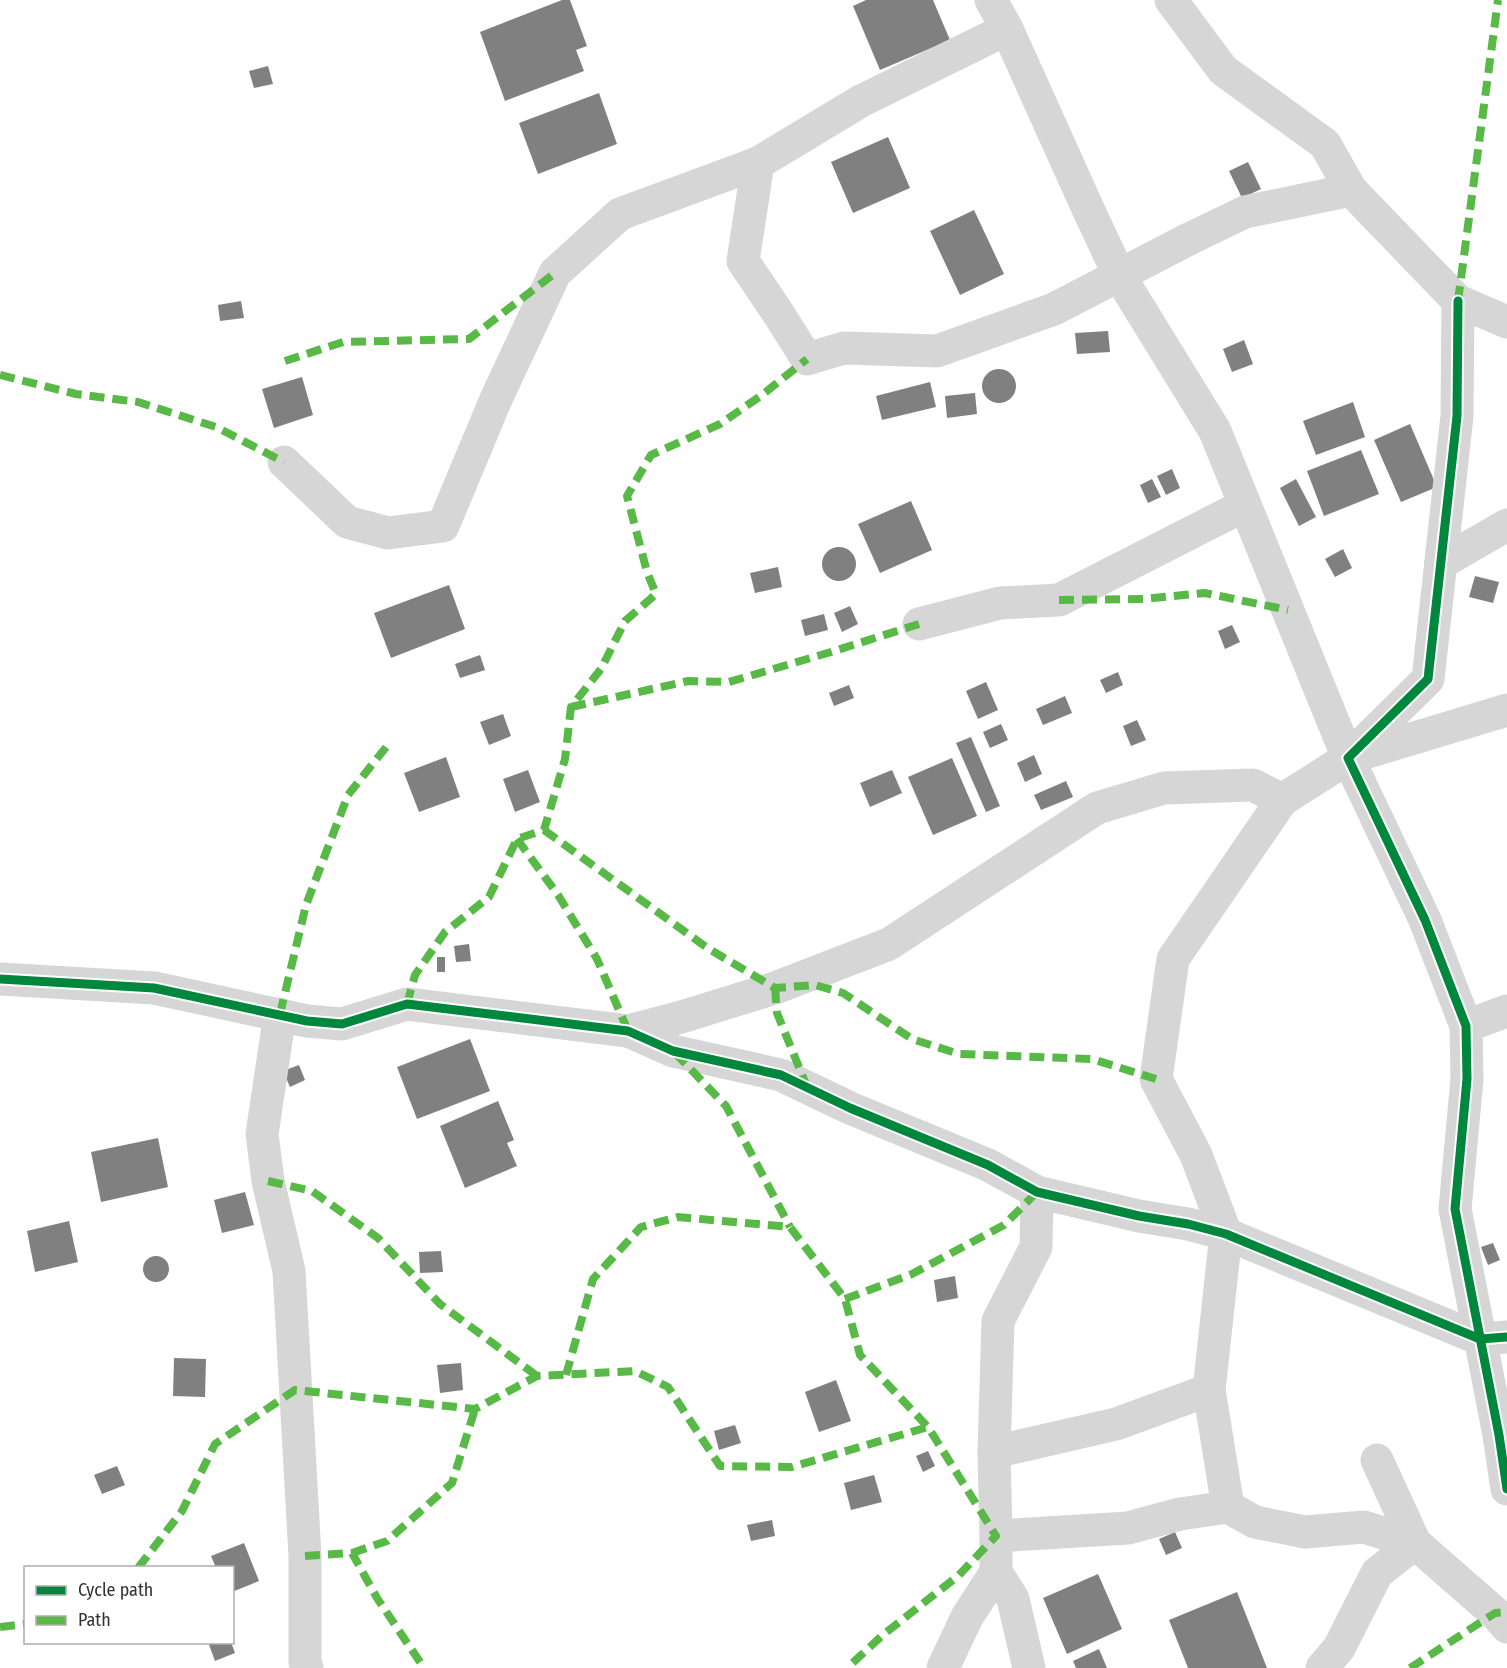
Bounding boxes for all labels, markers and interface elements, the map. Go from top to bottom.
legend [24,1566,234,1644]
text: Cycle path [78,1579,153,1601]
text: Path [78,1609,111,1631]

